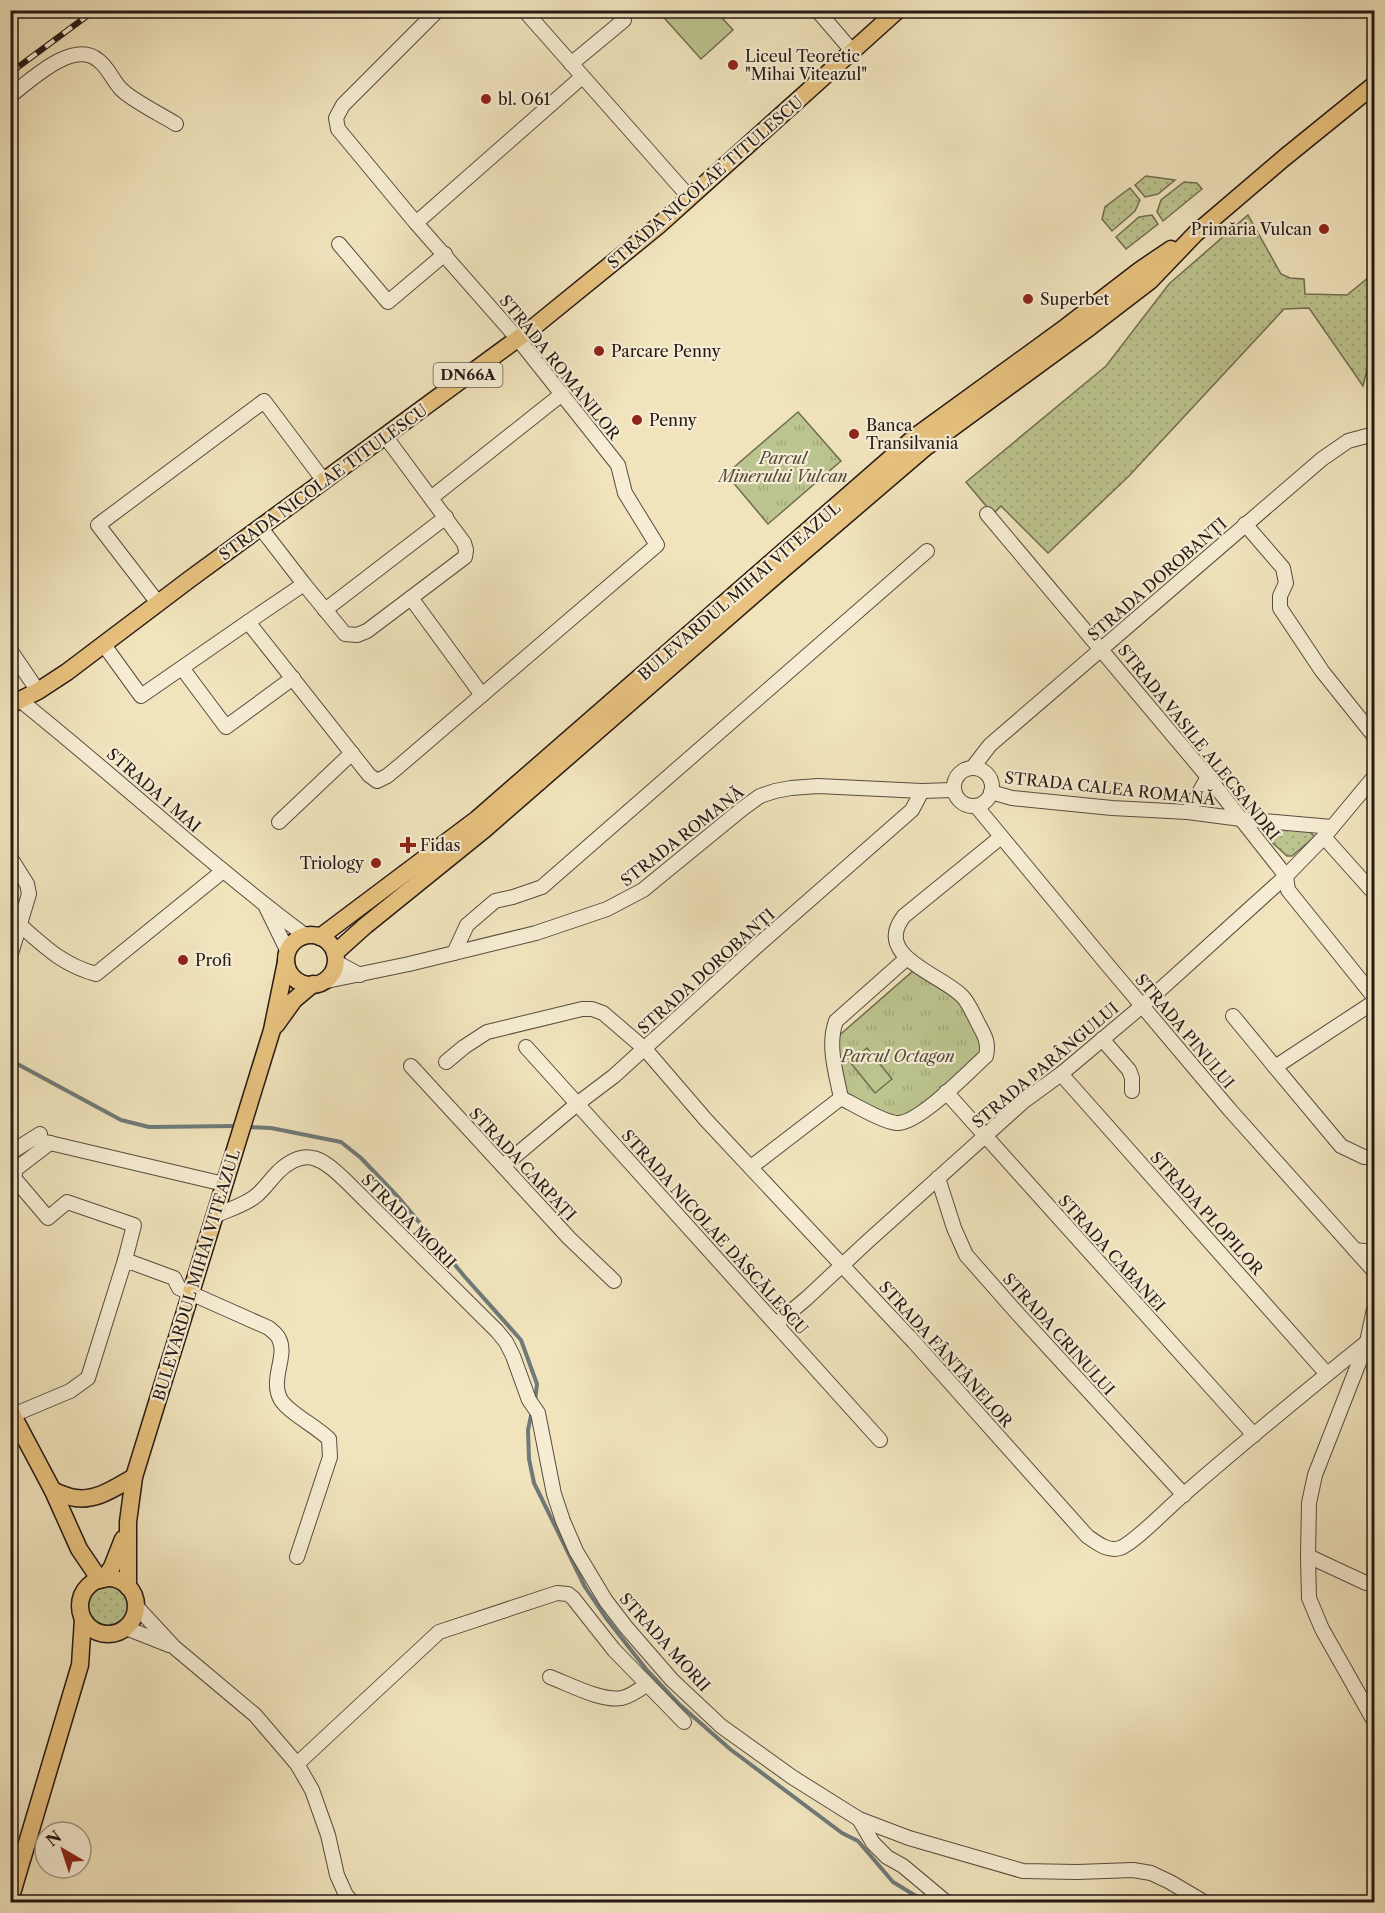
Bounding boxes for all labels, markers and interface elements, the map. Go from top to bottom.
place label: Liceul Teoretic "Mihai Viteazul" [745,46,867,84]
marker: Liceul Teoretic "Mihai Viteazul" [726,58,740,72]
place label: bl. O61 [498,89,551,109]
street label: STRADA NICOLAE TITULESCU [603,91,807,273]
marker: bl. O61 [479,92,493,106]
place label: Primăria Vulcan [1191,219,1312,239]
marker: Primăria Vulcan [1317,222,1331,236]
place label: Superbet [1040,289,1110,309]
street label: STRADA ROMANILOR [495,291,625,444]
marker: Superbet [1021,292,1035,306]
place label: Parcare Penny [611,341,722,361]
marker: Parcare Penny [592,344,606,358]
road number: DN66A [434,363,502,387]
street label: STRADA NICOLAE TITULESCU [215,400,431,564]
place label: Penny [649,410,698,430]
marker: Penny [630,413,644,427]
place label: Banca Transilvania [866,415,959,453]
marker: Banca Transilvania [847,427,861,441]
park label: Parcul Minerului Vulcan [717,448,847,486]
street label: BULEVARDUL MIHAI VITEAZUL [634,497,845,684]
street label: STRADA DOROBANȚI [1083,513,1231,646]
street label: STRADA VASILE ALECSANDRI [1114,640,1284,844]
street label: STRADA 1 MAI [103,744,205,836]
street label: STRADA CALEA ROMANĂ [1004,767,1218,809]
street label: STRADA ROMANĂ [616,781,748,890]
place label: Fidas [420,835,460,855]
marker: Fidas [401,838,415,852]
place label: Triology [300,853,365,873]
marker: Triology [369,856,383,870]
street label: STRADA DOROBANȚI [633,904,779,1039]
place label: Profi [195,950,232,970]
marker: Profi [176,953,190,967]
street label: STRADA PINULUI [1131,969,1239,1093]
street label: STRADA PARÂNGULUI [968,998,1122,1132]
park label: Parcul Octagon [839,1046,955,1066]
street label: STRADA CARPAȚI [465,1103,581,1225]
street label: STRADA NICOLAE DĂSCĂLESCU [618,1125,812,1339]
street label: BULEVARDUL MIHAI VITEAZUL [148,1146,244,1403]
street label: STRADA PLOPILOR [1146,1147,1268,1280]
street label: STRADA MORII [357,1169,461,1273]
street label: STRADA CABANEI [1054,1190,1170,1316]
street label: STRADA CRINULUI [999,1269,1119,1399]
street label: STRADA FÂNTÂNELOR [875,1277,1018,1432]
street label: STRADA MORII [615,1589,715,1695]
north arrow [33,1820,93,1880]
text: N [42,1826,65,1850]

